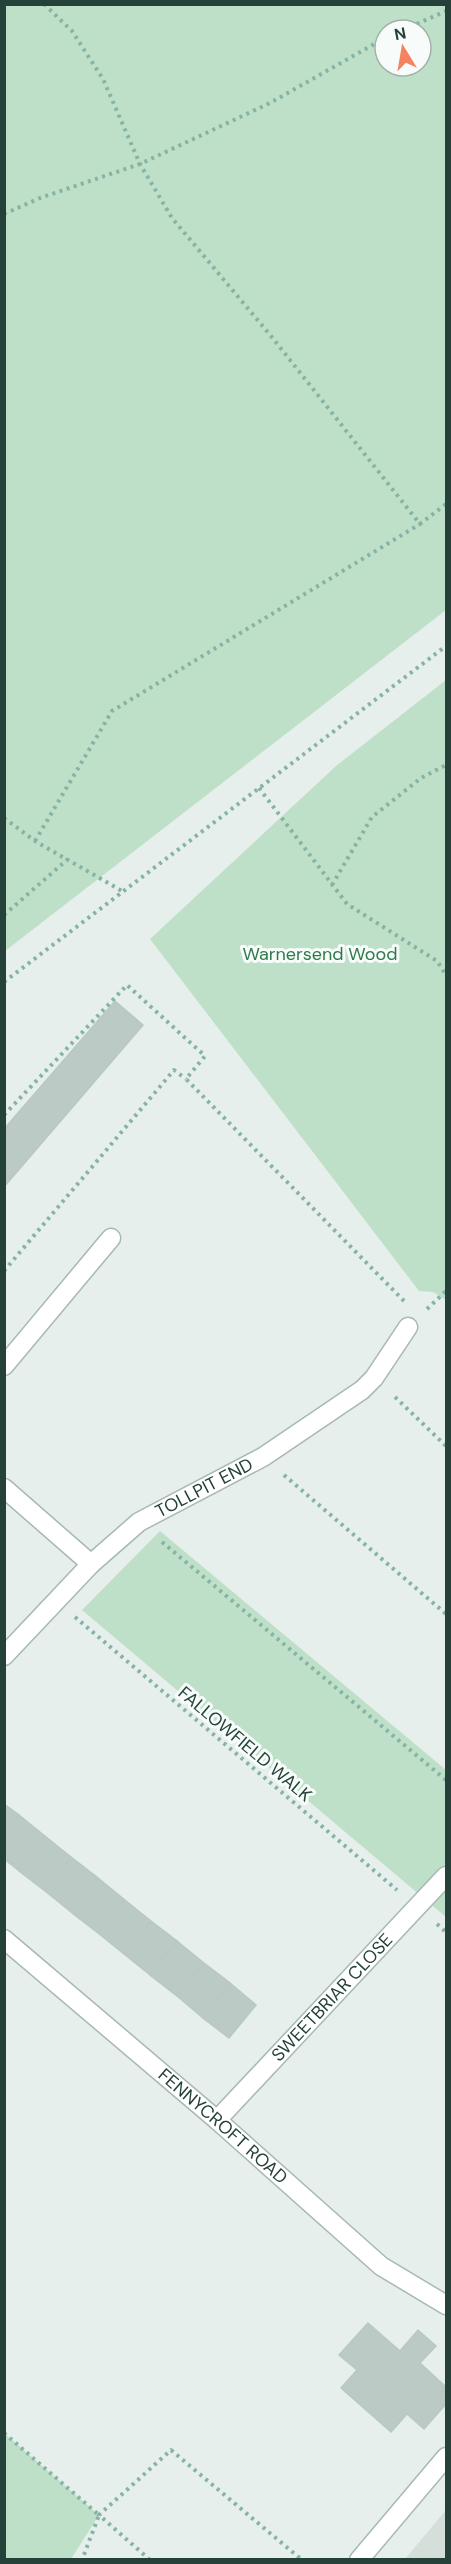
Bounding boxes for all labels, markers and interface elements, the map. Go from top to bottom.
north arrow [373,18,433,78]
text: N [393,22,408,45]
park label: Warnersend Wood [242,942,398,966]
street label: TOLLPIT END [151,1452,257,1523]
street label: FALLOWFIELD WALK [173,1681,317,1807]
street label: SWEETBRIAR CLOSE [266,1928,398,2067]
street label: FENNYCROFT ROAD [153,2063,293,2189]

